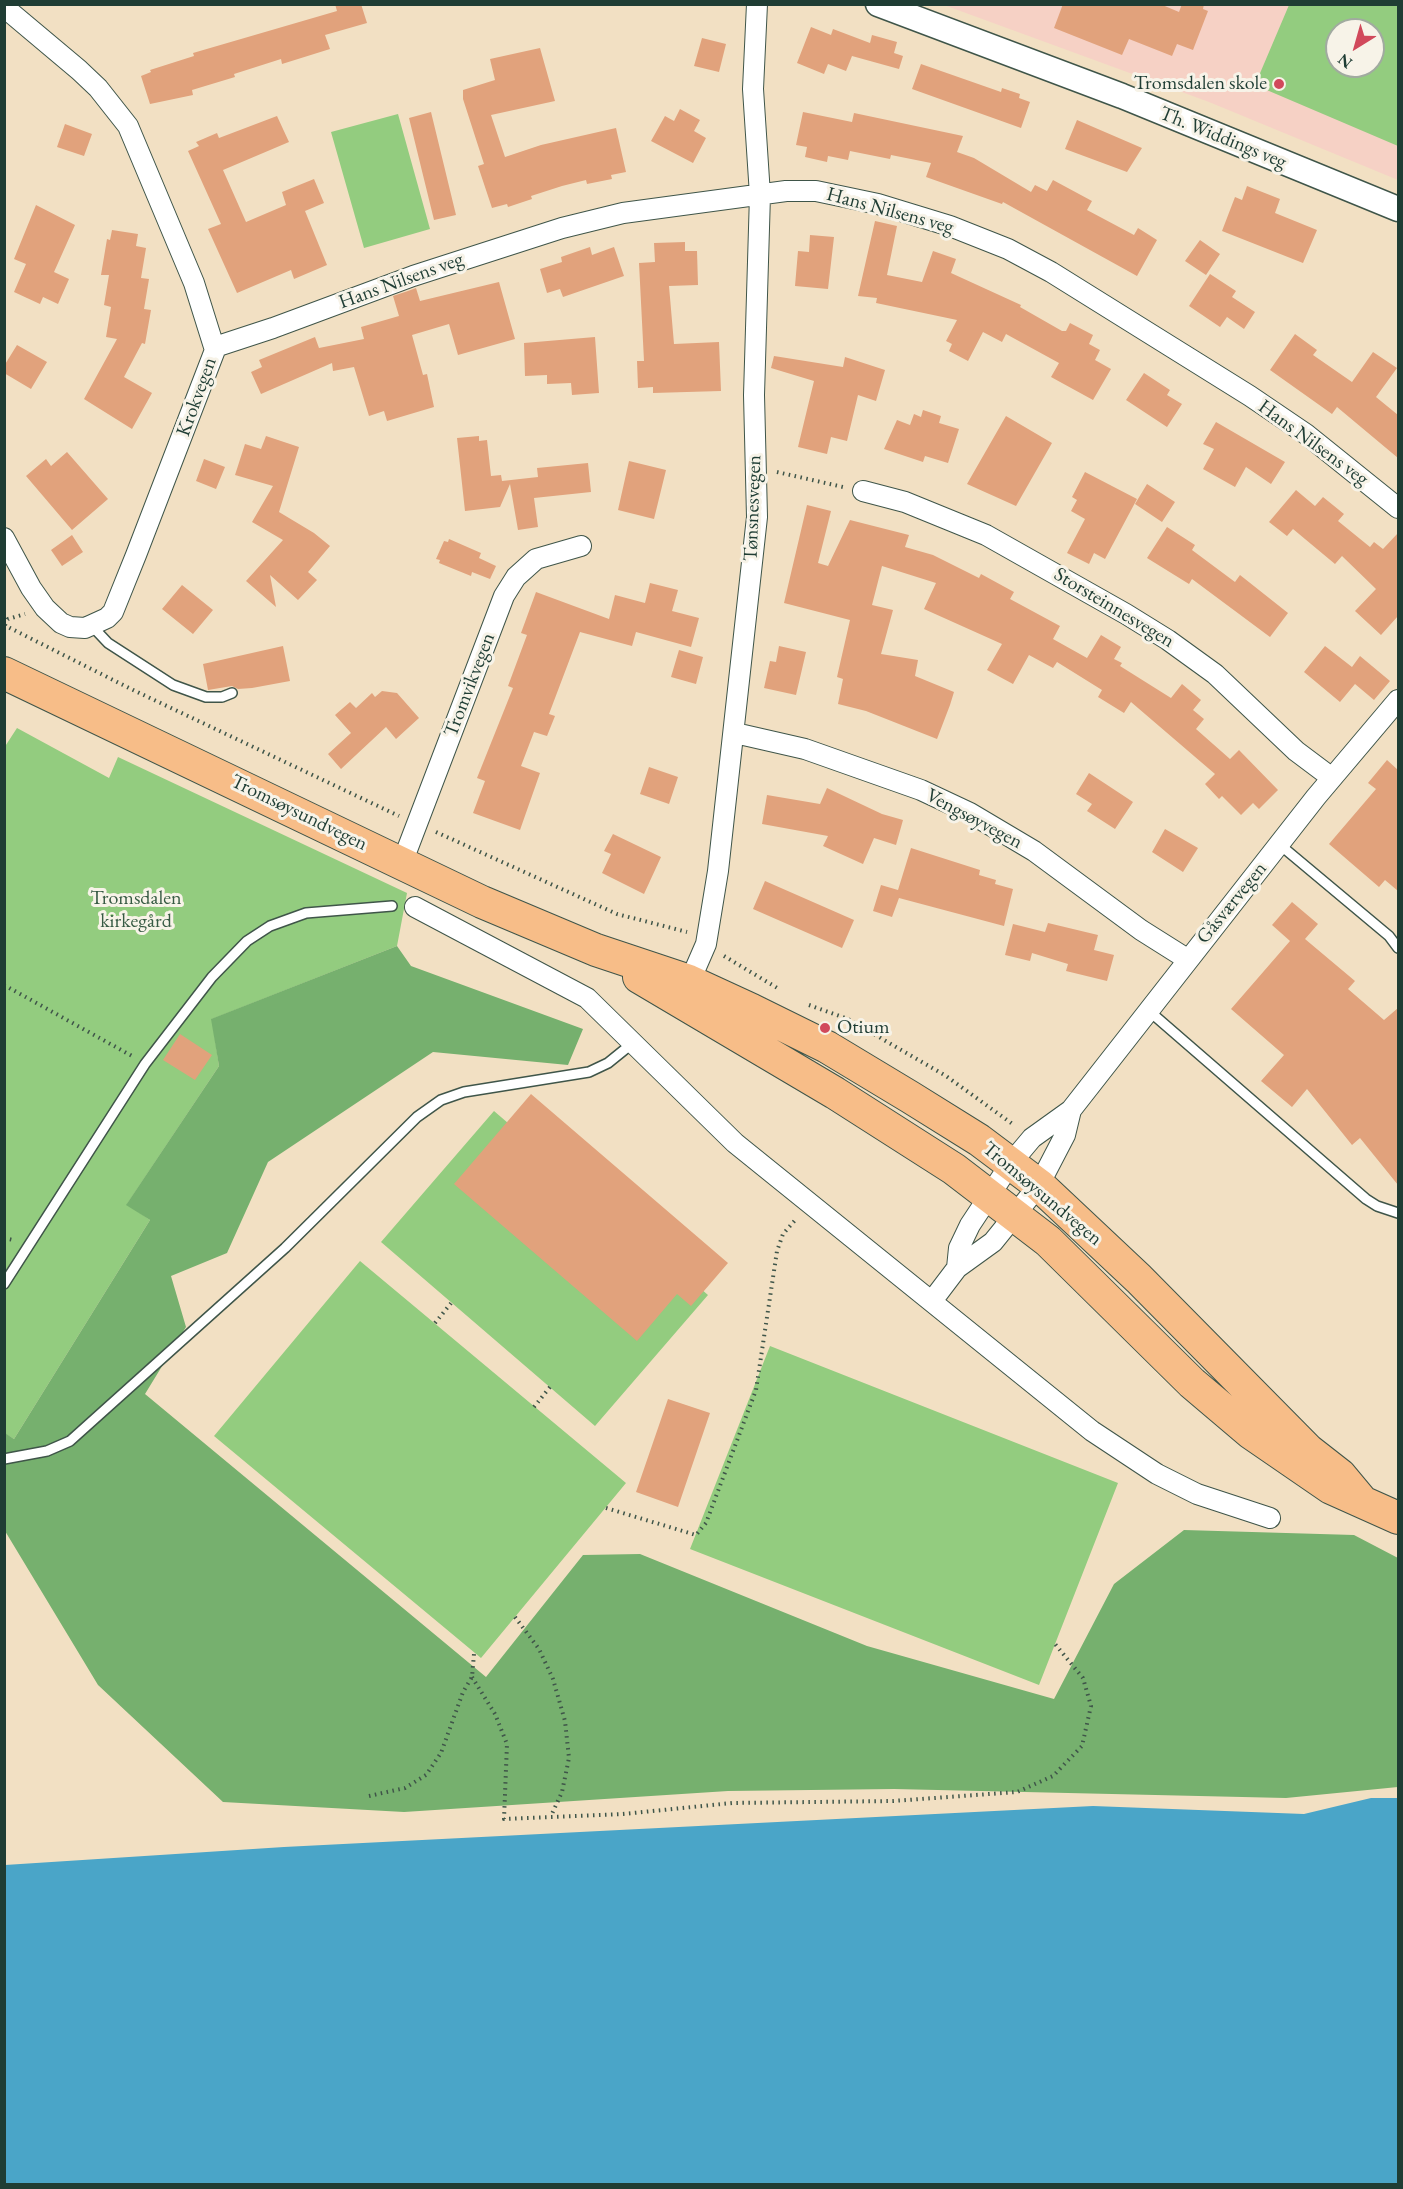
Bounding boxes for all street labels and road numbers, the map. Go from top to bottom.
street label: Th. Widdings veg [1156,102,1290,174]
street label: Hans Nilsens veg [824,182,956,240]
street label: Hans Nilsens veg [335,247,467,315]
street label: Krokvegen [172,354,222,440]
street label: Hans Nilsens veg [1253,395,1373,491]
street label: Tønsnesvegen [739,455,767,561]
street label: Storsteinnesvegen [1049,563,1179,653]
street label: Tromvikvegen [439,630,501,740]
street label: Tromsøysundvegen [227,770,371,856]
street label: Vengsøyvegen [922,784,1026,854]
street label: Gåsværvegen [1192,857,1272,949]
street label: Tromsøysundvegen [977,1137,1107,1251]

